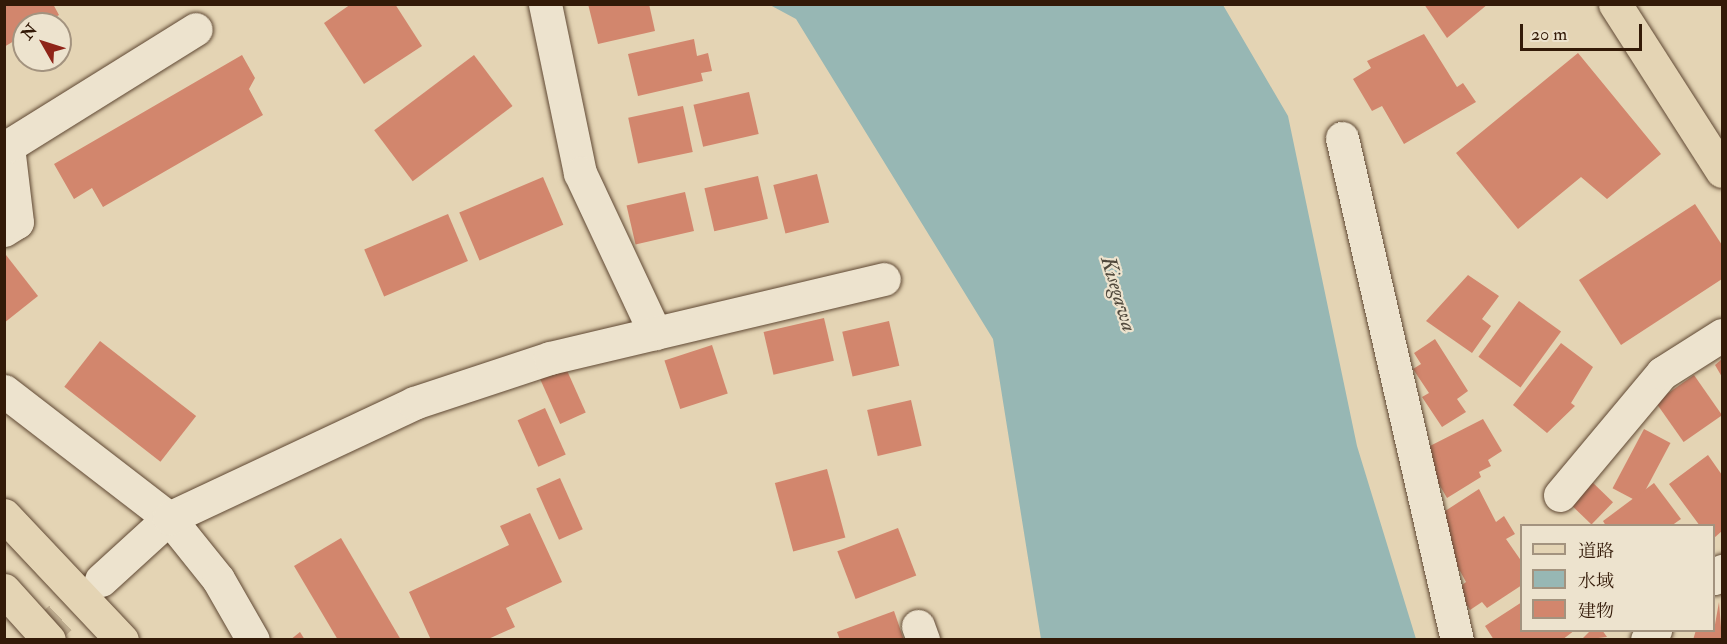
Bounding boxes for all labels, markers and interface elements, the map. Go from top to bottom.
north arrow [12,12,72,72]
scale bar [1523,12,1644,50]
text: N [17,20,42,44]
text: 20 m [1531,23,1567,46]
water label: Kisegawa [1095,253,1141,335]
legend [1520,524,1715,632]
text: 道路 [1578,540,1614,563]
text: 水域 [1578,570,1614,593]
text: 建物 [1578,600,1614,623]

